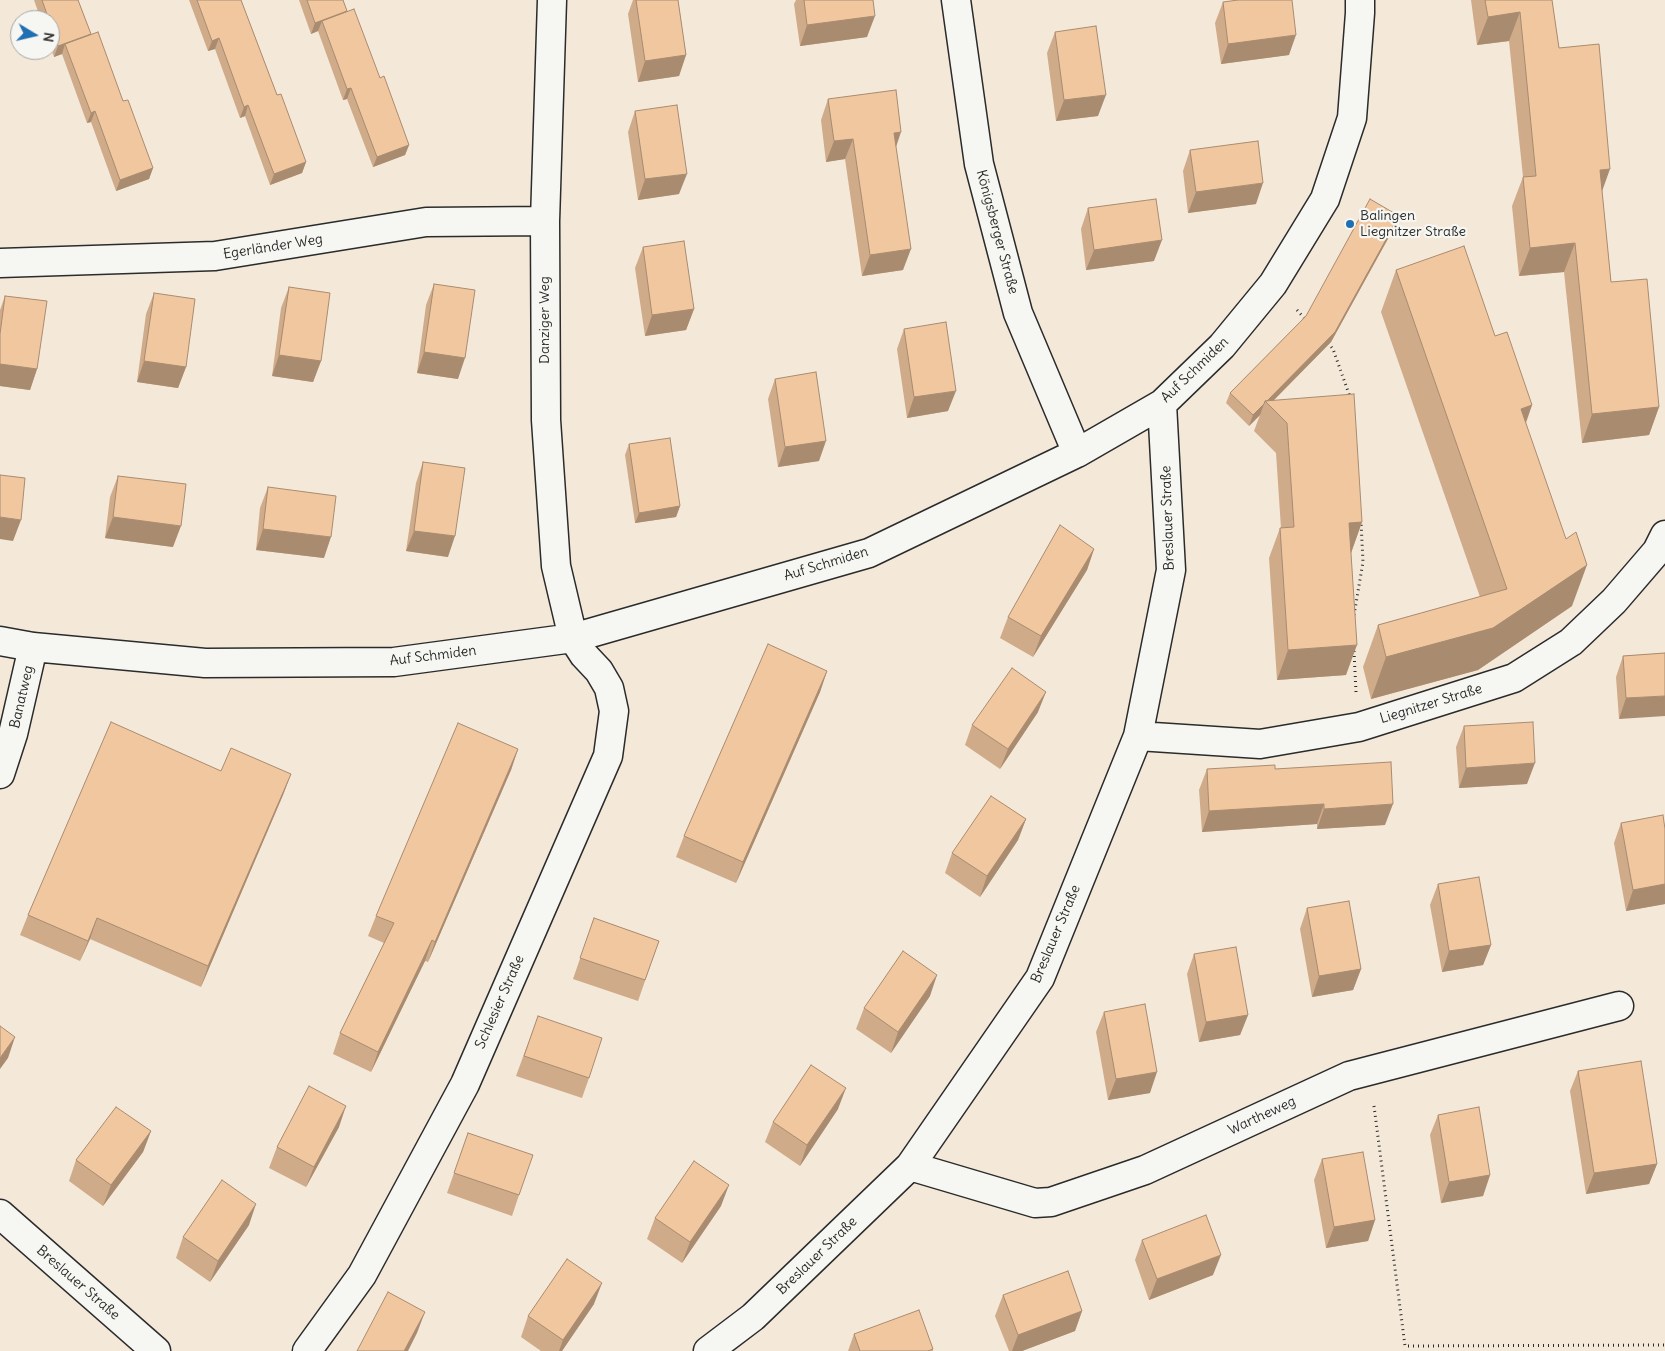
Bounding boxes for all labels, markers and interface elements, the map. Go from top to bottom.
north arrow [10,10,60,60]
text: N [39,31,58,43]
street label: Königsberger Straße [972,168,1022,296]
place label: Balingen Liegnitzer Straße [1360,208,1466,240]
marker: Balingen Liegnitzer Straße [1344,218,1356,230]
street label: Egerländer Weg [222,231,324,263]
street label: Danziger Weg [537,276,553,364]
street label: Auf Schmiden [1158,334,1232,406]
street label: Breslauer Straße [1158,465,1178,571]
street label: Auf Schmiden [782,543,870,585]
street label: Auf Schmiden [389,642,477,670]
street label: Banatweg [7,664,37,730]
street label: Liegnitzer Straße [1378,680,1484,728]
street label: Breslauer Straße [1028,882,1084,986]
street label: Schlesier Straße [472,953,528,1051]
street label: Wartheweg [1226,1093,1298,1139]
street label: Breslauer Straße [773,1213,861,1299]
street label: Breslauer Straße [33,1242,123,1324]

